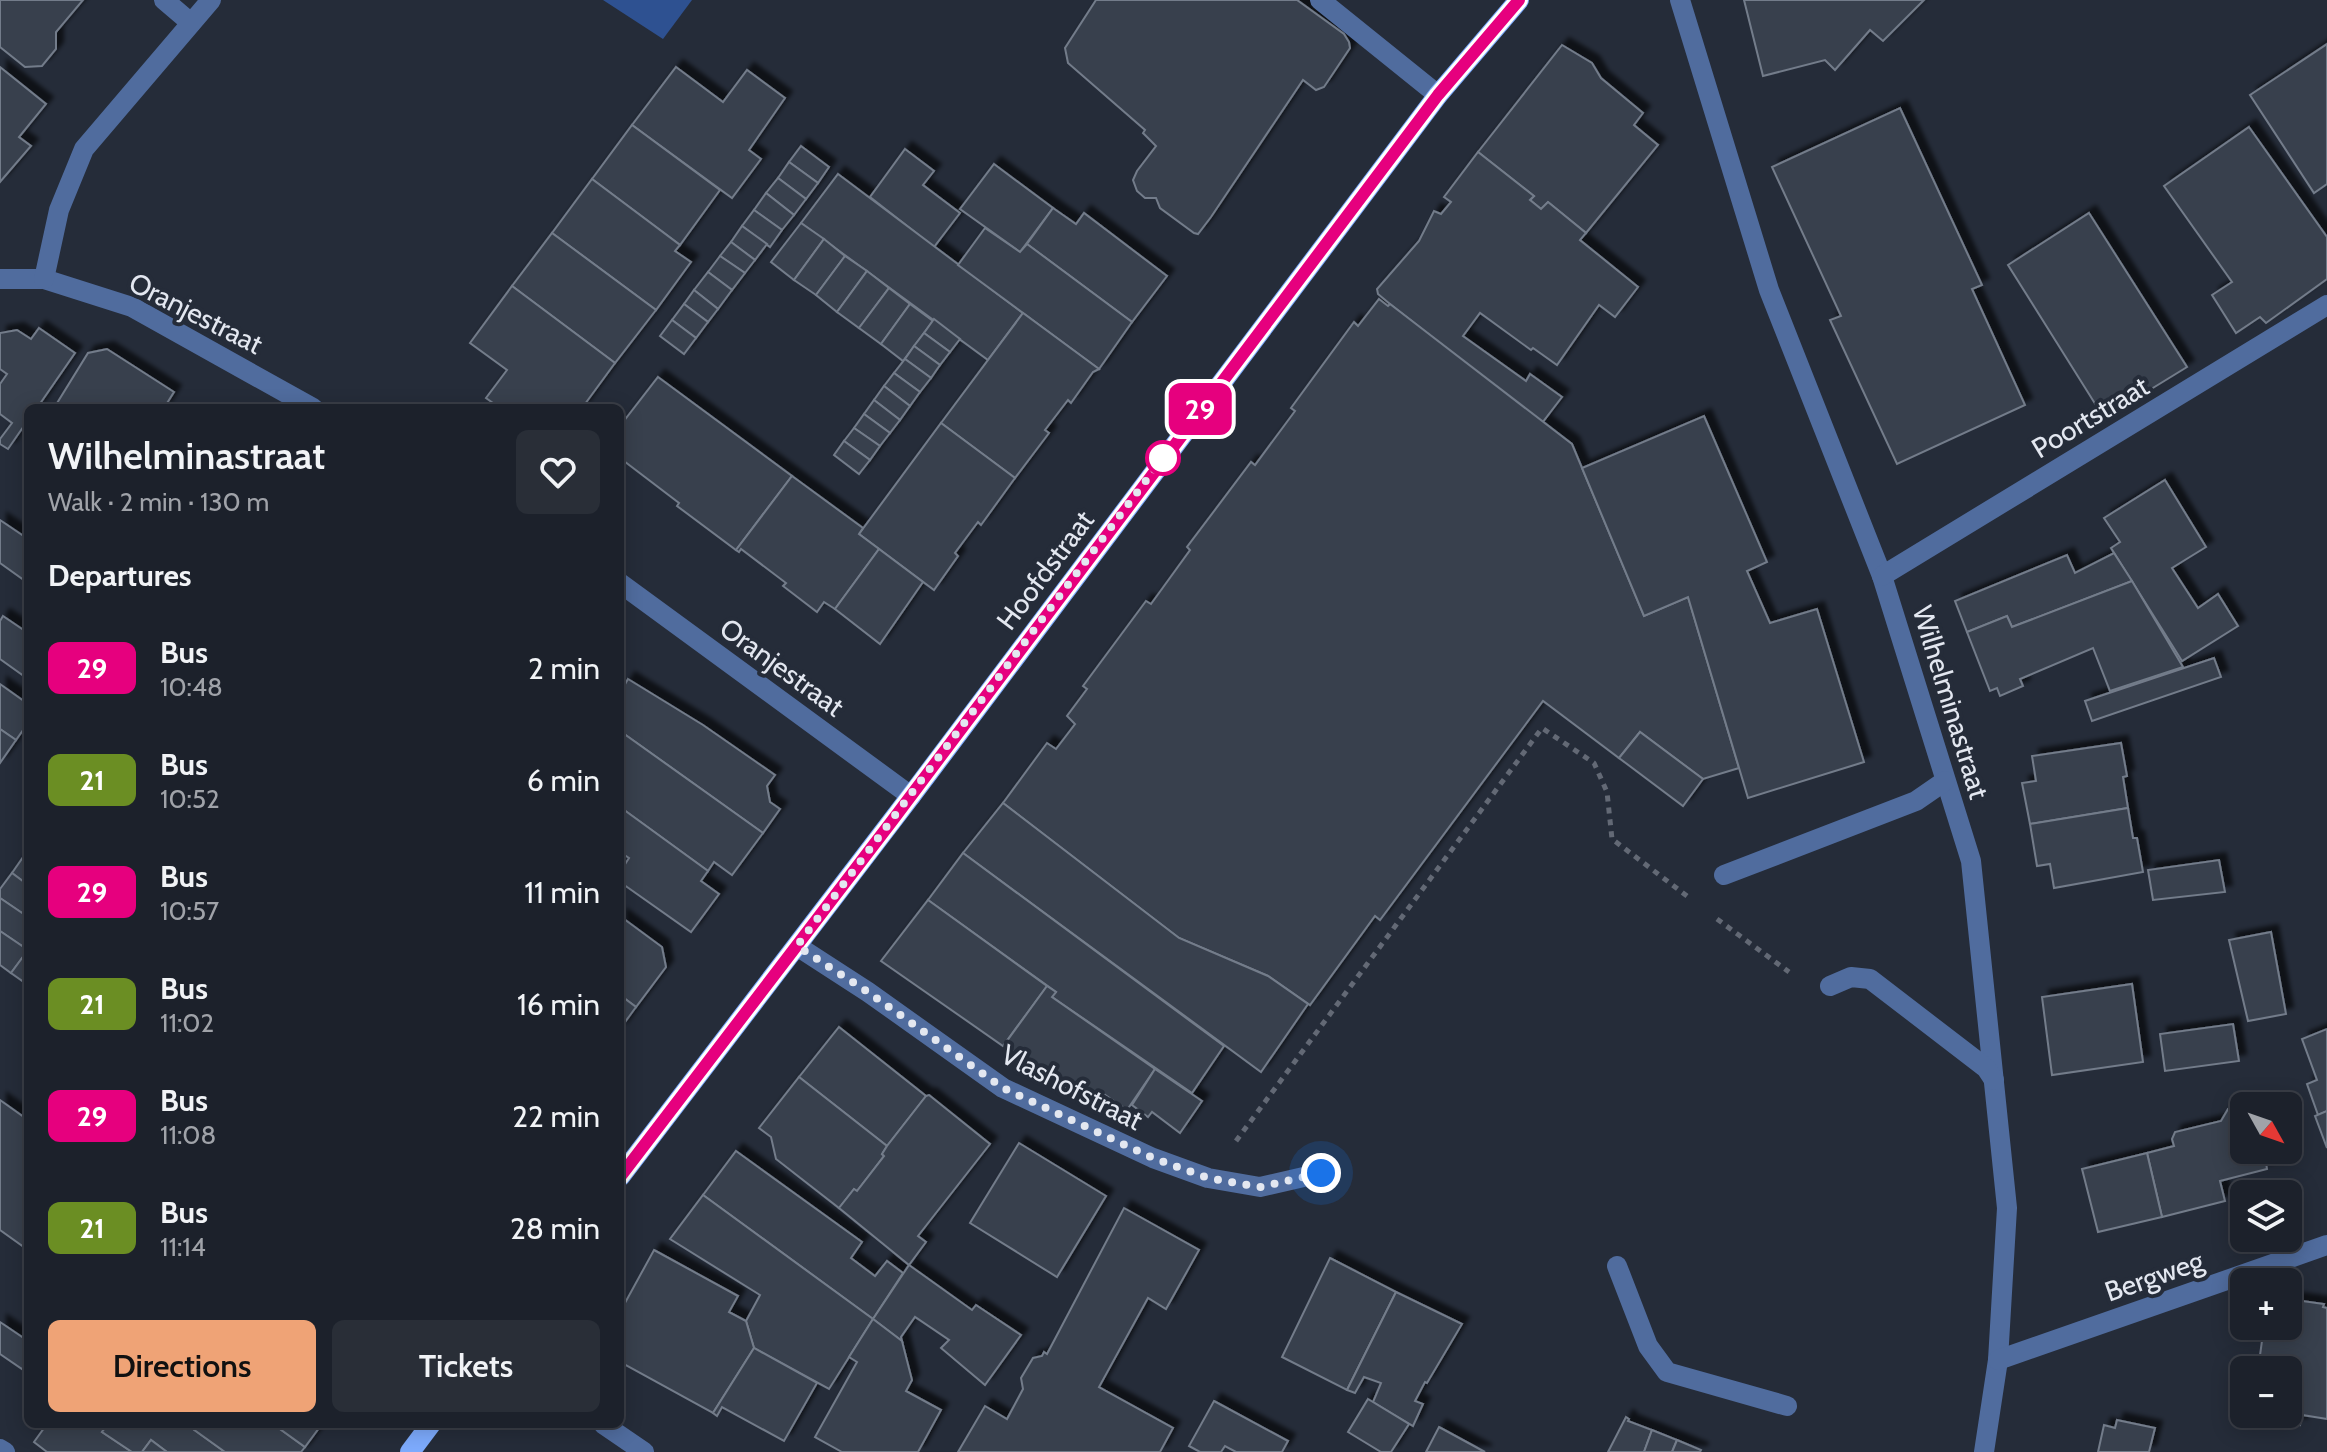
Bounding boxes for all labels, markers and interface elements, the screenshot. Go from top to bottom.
street label: Oranjestraat [124,265,268,361]
street label: Poortstraat [2025,369,2155,465]
line badge: 29 [1164,383,1236,435]
text: 29 [1185,392,1215,426]
button: heart [516,430,600,514]
text: Wilhelminastraat [48,432,325,479]
unlabelled marker [1146,441,1180,475]
text: Walk · 2 min · 130 m [48,486,269,518]
street label: Hoofdstraat [989,504,1101,636]
text: Departures [48,557,192,594]
street label: Wilhelminastraat [1905,601,1997,803]
street label: Oranjestraat [713,611,851,723]
text: Bus [160,634,208,671]
text: 2 min [528,650,600,687]
text: 29 [77,651,107,685]
text: 10:48 [160,671,223,703]
text: Bus [160,746,208,783]
text: 6 min [527,762,600,799]
text: 21 [79,763,105,797]
text: 10:52 [160,783,220,815]
text: Bus [160,858,208,895]
text: 11 min [524,874,600,911]
text: 29 [77,875,107,909]
text: 10:57 [160,895,219,927]
text: Bus [160,970,208,1007]
text: 16 min [517,986,600,1023]
text: 21 [79,987,105,1021]
text: 11:02 [160,1007,214,1039]
street label: Vlashofstraat [996,1037,1148,1137]
text: Bus [160,1082,208,1119]
north arrow [2230,1092,2302,1164]
map controls [2230,1092,2302,1428]
text: 22 min [512,1098,600,1135]
text: 29 [77,1099,107,1133]
text: 11:08 [160,1119,216,1151]
your location [1301,1153,1341,1193]
button: layers [2230,1180,2302,1252]
text: Bus [160,1194,208,1231]
text: 28 min [510,1210,600,1247]
text: 21 [79,1211,105,1245]
text: 11:14 [160,1231,206,1263]
street label: Bergweg [2100,1243,2209,1309]
button: + [2230,1268,2302,1340]
button: Directions [48,1320,316,1412]
button: Tickets [332,1320,600,1412]
button: − [2230,1356,2302,1428]

